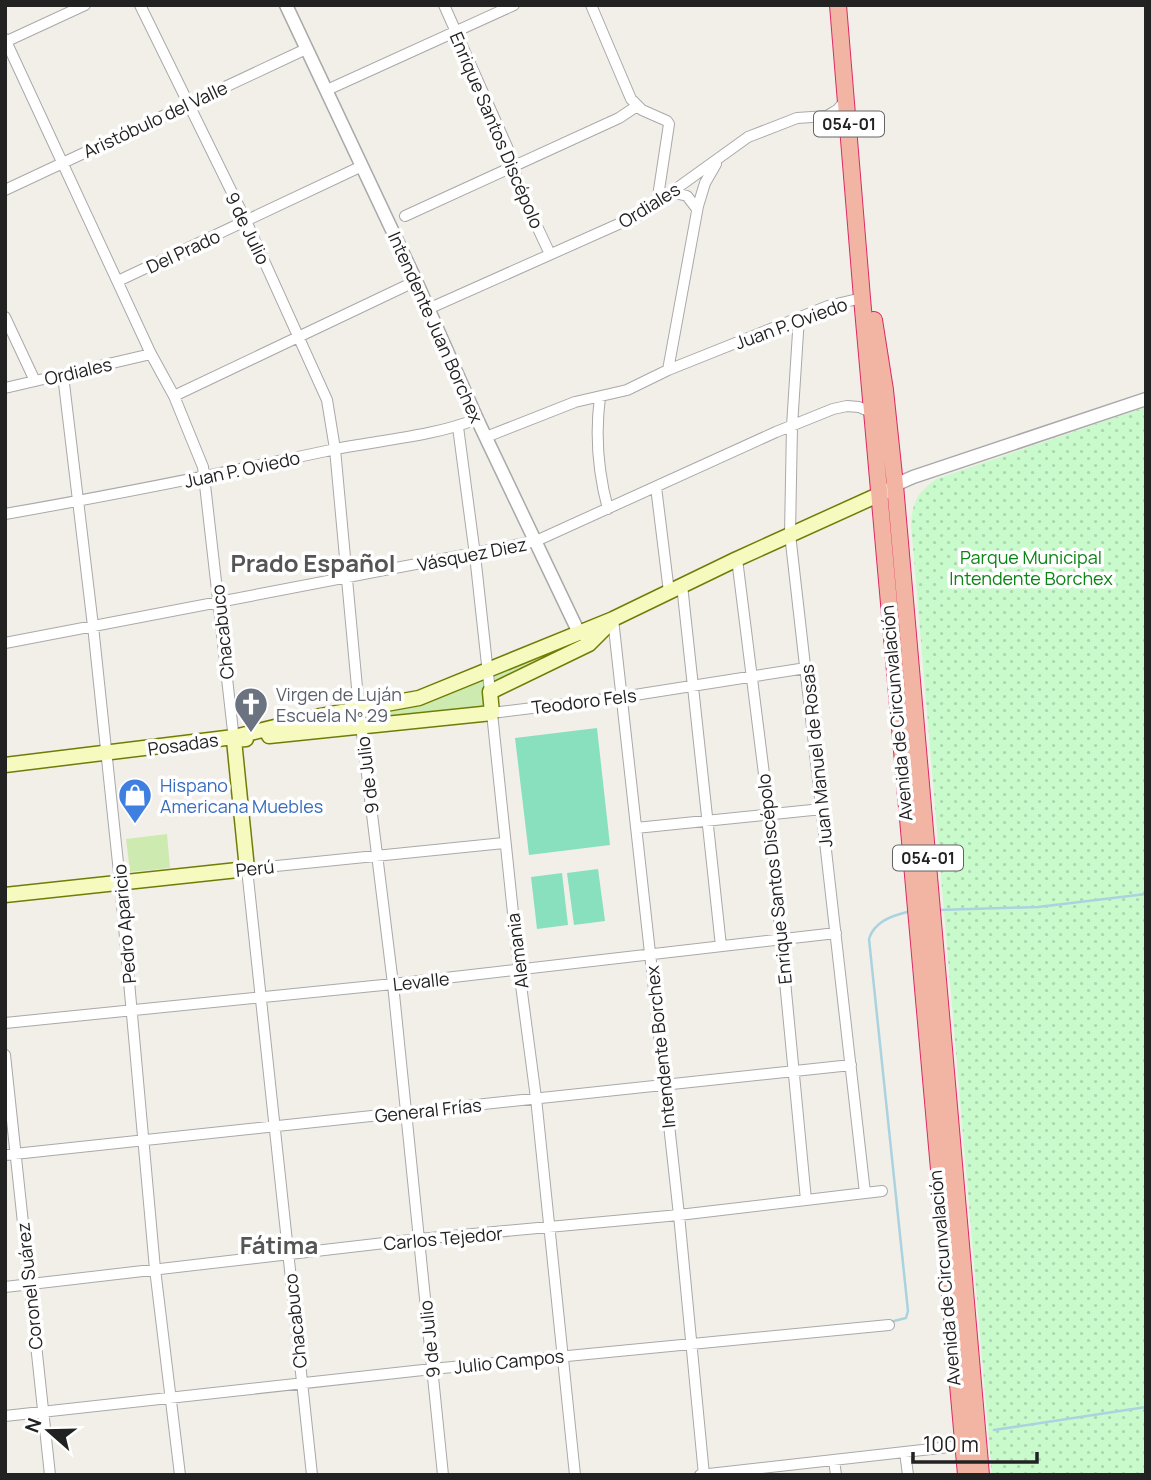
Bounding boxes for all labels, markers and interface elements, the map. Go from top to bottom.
street label: Enrique Santos Discépolo [445,28,549,232]
street label: Aristóbulo del Valle [79,75,231,163]
road number: 054-01 [814,112,884,136]
street label: Ordiales [614,177,684,233]
street label: 9 de Julio [220,188,276,268]
street label: Del Prado [142,223,224,279]
street label: Intendente Juan Borchex [383,228,489,427]
street label: Juan P. Oviedo [732,292,850,354]
street label: Ordiales [42,352,114,390]
street label: Juan P. Oviedo [182,445,302,493]
street label: Vásquez Diez [415,532,529,576]
park label: Parque Municipal Intendente Borchex [949,545,1113,590]
district label: Prado Español [230,546,396,579]
street label: Chacabuco [205,583,239,681]
street label: Avenida de Circunvalación [875,604,917,822]
street label: Juan Manuel de Rosas [794,663,838,849]
place label: Virgen de Luján Escuela Nº 29 [276,682,402,727]
street label: Teodoro Fels [530,683,638,719]
church icon: Virgen de Luján Escuela Nº 29 [232,685,270,734]
street label: Posadas [146,727,220,761]
street label: 9 de Julio [350,735,384,815]
place label: Hispano Americana Muebles [160,773,323,818]
street label: Enrique Santos Discépolo [751,773,797,985]
shop icon: Hispano Americana Muebles [116,776,154,825]
road number: 054-01 [893,846,963,870]
street label: Perú [235,854,275,882]
street label: Pedro Aparicio [107,863,141,985]
street label: Alemania [500,912,534,990]
street label: Intendente Borchex [639,964,680,1130]
street label: Levalle [391,966,451,996]
street label: General Frías [373,1092,483,1128]
street label: Avenida de Circunvalación [923,1169,965,1387]
street label: Coronel Suárez [10,1221,48,1351]
street label: Carlos Tejedor [382,1221,504,1255]
district label: Fátima [240,1228,318,1261]
street label: Chacabuco [278,1272,312,1370]
street label: 9 de Julio [413,1299,445,1379]
street label: Julio Campos [453,1343,565,1379]
north arrow [14,1396,84,1466]
text: N [18,1414,48,1436]
scale bar [913,1420,1037,1464]
text: 100 m [923,1430,979,1458]

